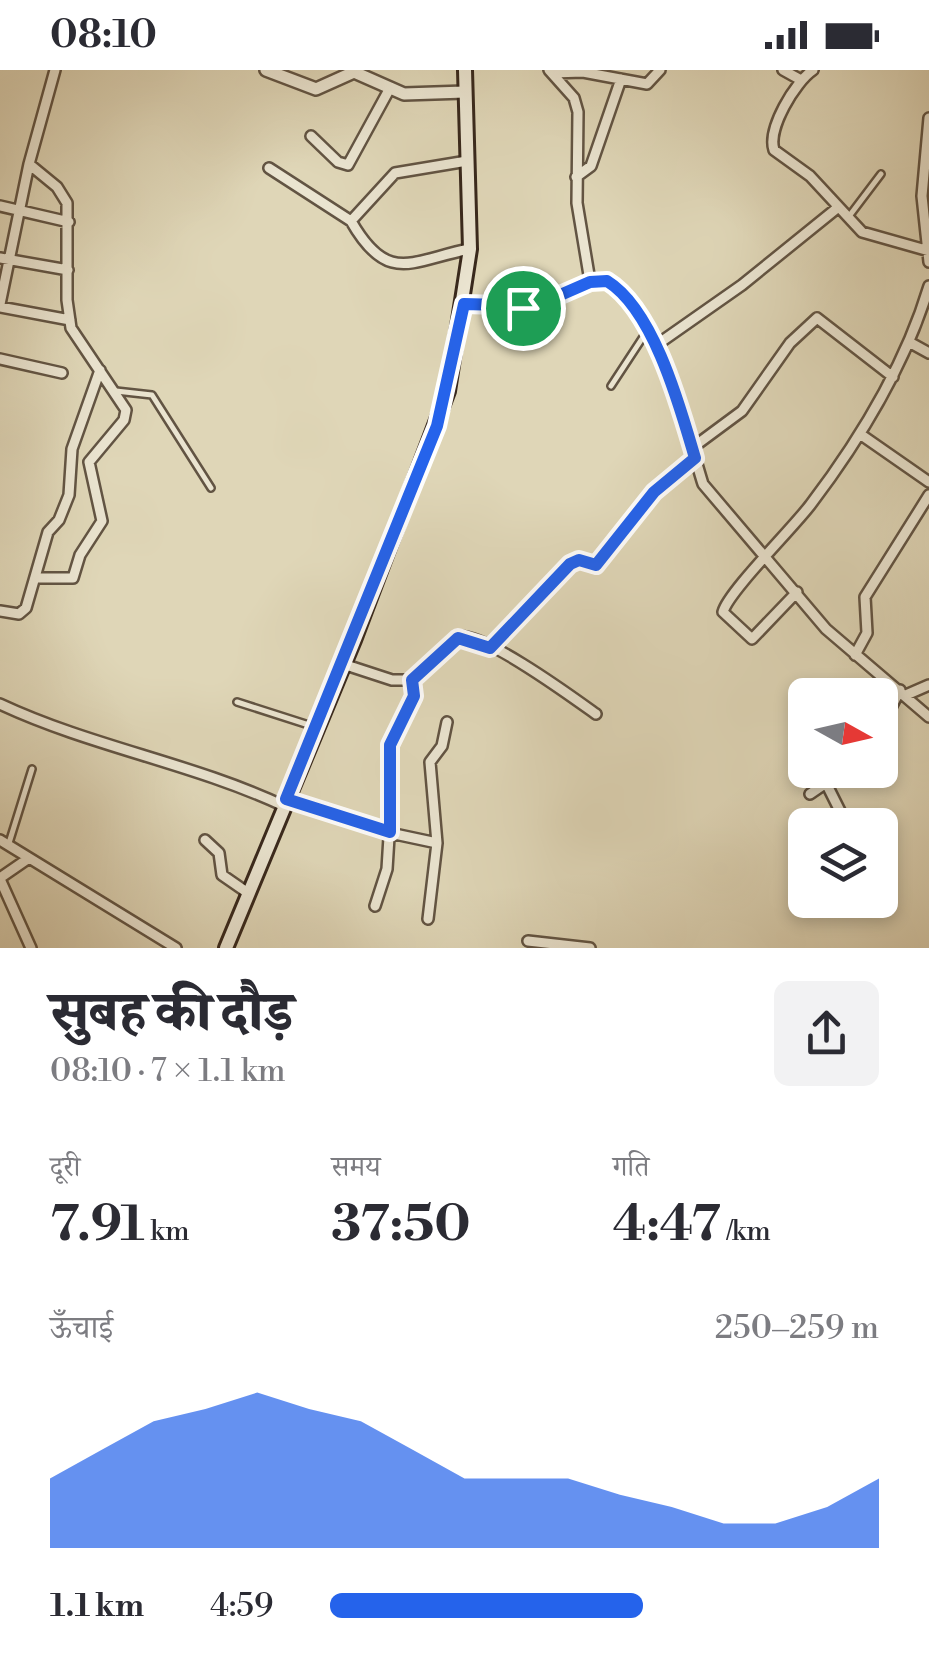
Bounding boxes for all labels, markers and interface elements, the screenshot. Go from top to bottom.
text: 08:10 [50,12,157,59]
pin [481,266,566,351]
icon: arrive [496,281,551,336]
north arrow [788,678,898,788]
map controls [788,678,898,918]
button: layers [788,808,898,918]
text: सुबह की दौड़ [50,979,293,1048]
button: share [774,981,879,1086]
text: 08:10 · 7 × 1.1 km [50,1051,286,1091]
text: दूरी [50,1150,80,1185]
text: समय [331,1150,381,1185]
text: गति [613,1150,649,1185]
text: 7.91 [50,1194,145,1256]
text: 37:50 [331,1194,471,1256]
text: 4:47 [613,1194,721,1256]
text: km [145,1214,189,1249]
text: /km [721,1214,771,1249]
text: ऊँचाई [50,1308,113,1348]
text: 250–259 m [715,1308,879,1348]
text: 1.1 km [50,1586,144,1626]
text: 4:59 [210,1586,273,1626]

